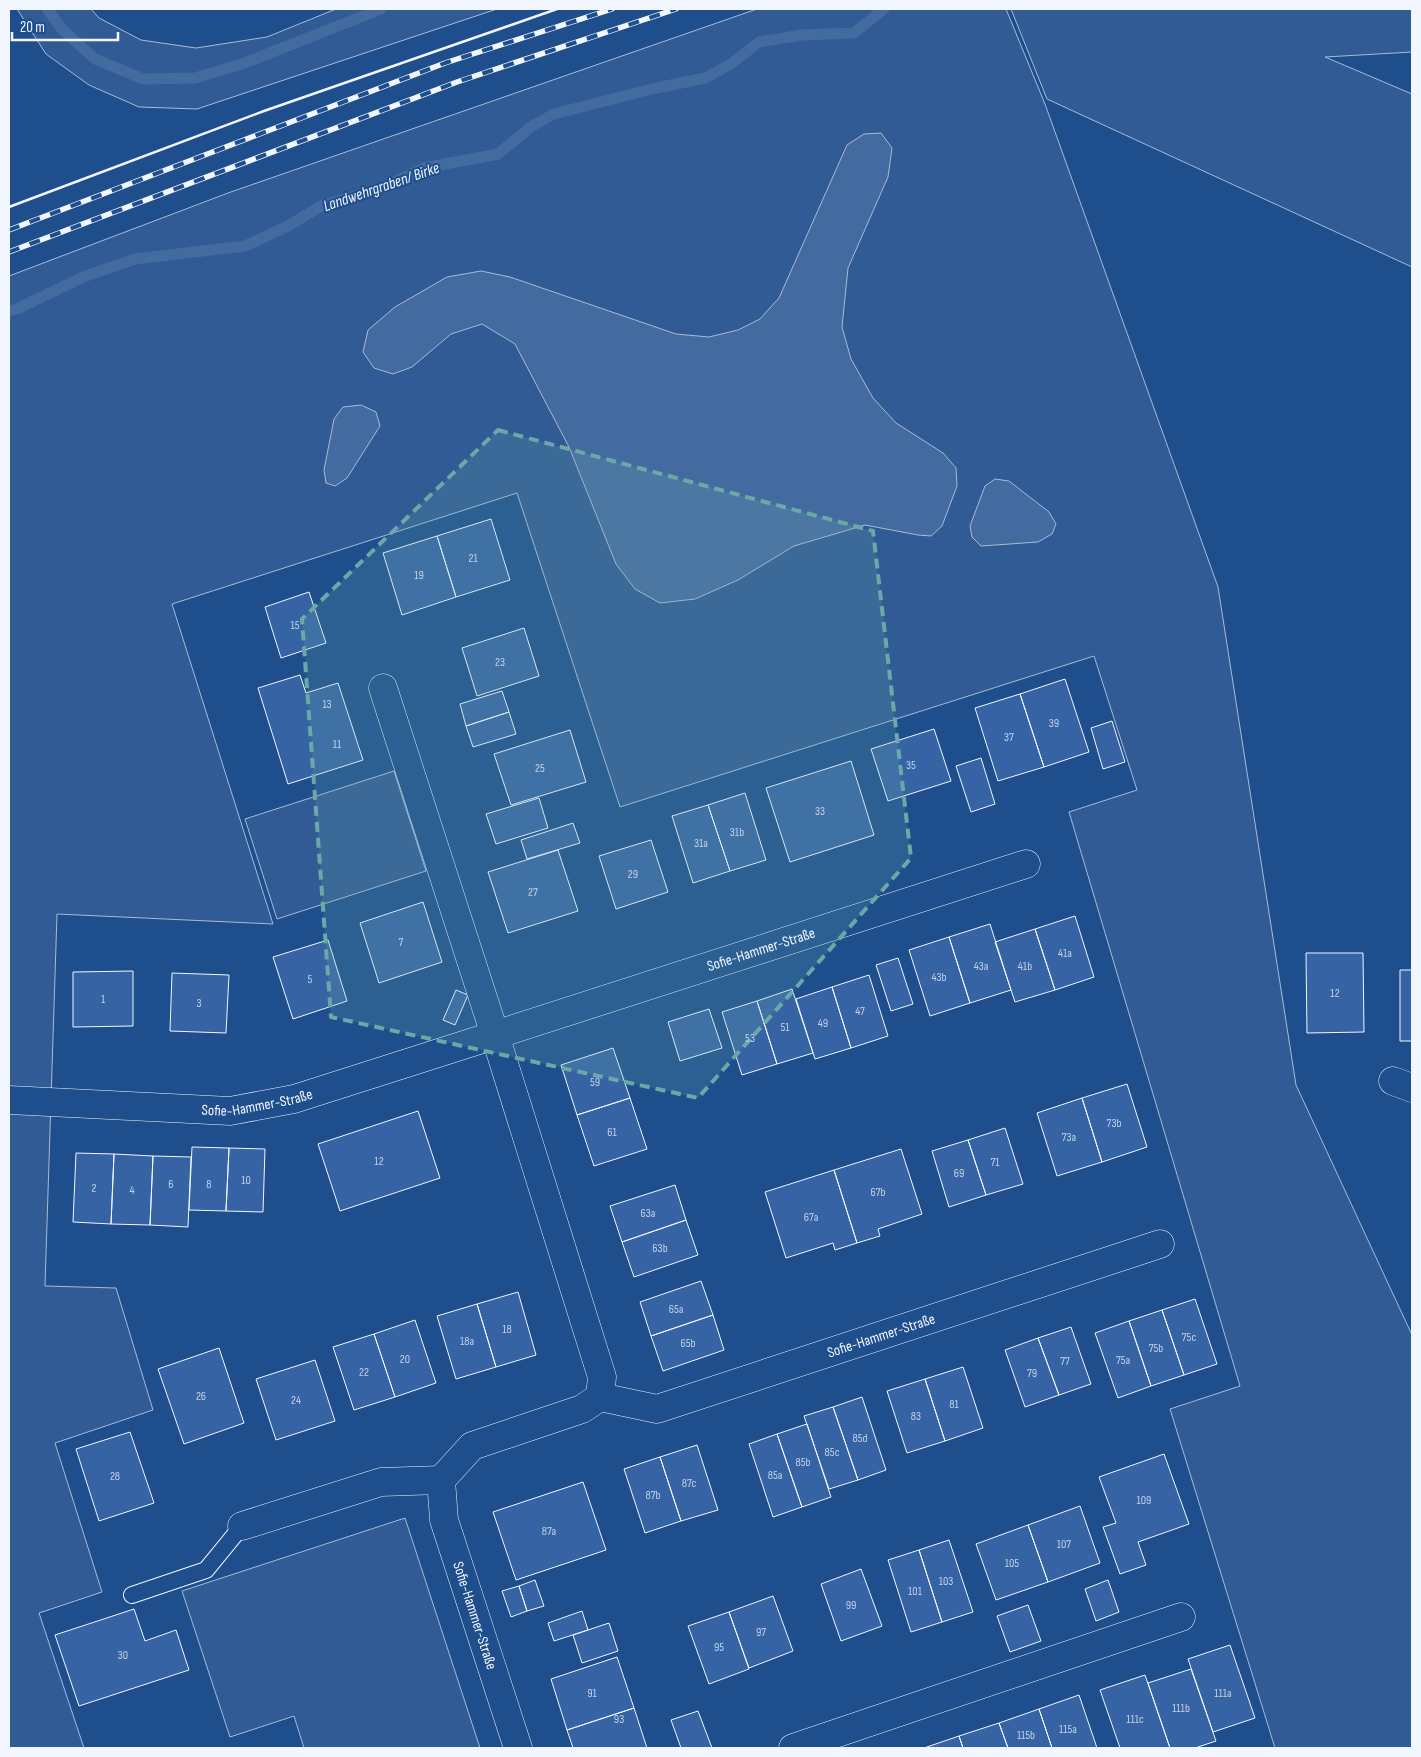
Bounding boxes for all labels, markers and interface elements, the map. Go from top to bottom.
scale bar [12,10,119,42]
text: 20 m [20,18,45,37]
water label: Landwehrgraben/ Birke [321,159,442,216]
house number: 21 [468,551,478,566]
house number: 19 [414,568,424,583]
house number: 15 [290,618,300,633]
house number: 23 [495,655,505,670]
house number: 13 [322,697,332,712]
house number: 39 [1049,716,1059,731]
house number: 37 [1004,730,1014,745]
house number: 11 [333,737,342,752]
house number: 35 [906,758,916,773]
house number: 25 [535,761,545,776]
house number: 33 [815,804,825,819]
house number: 31b [730,825,744,840]
house number: 31a [694,836,708,851]
house number: 29 [628,867,638,882]
house number: 27 [528,885,538,900]
street label: Sofie-Hammer-Straße [705,924,817,976]
house number: 7 [399,935,404,950]
house number: 41a [1058,946,1072,961]
house number: 43a [974,959,989,974]
house number: 41b [1018,959,1032,974]
house number: 43b [931,970,947,985]
house number: 5 [308,972,313,987]
house number: 12 [1330,986,1340,1001]
house number: 1 [101,992,106,1007]
house number: 3 [196,996,202,1011]
house number: 47 [855,1004,865,1019]
house number: 49 [818,1016,828,1031]
house number: 51 [780,1020,790,1035]
house number: 53 [745,1031,755,1046]
house number: 59 [590,1075,600,1090]
street label: Sofie-Hammer-Straße [201,1085,315,1121]
house number: 73b [1107,1116,1121,1131]
house number: 61 [607,1125,618,1140]
house number: 73a [1062,1130,1077,1145]
house number: 12 [374,1154,384,1169]
house number: 71 [990,1155,1000,1170]
house number: 69 [954,1166,964,1181]
house number: 10 [241,1173,251,1188]
house number: 6 [168,1177,174,1192]
house number: 8 [206,1177,212,1192]
house number: 2 [92,1181,97,1196]
house number: 4 [129,1183,135,1198]
house number: 67b [870,1185,886,1200]
house number: 63a [641,1206,656,1221]
house number: 67a [804,1210,819,1225]
house number: 63b [652,1241,668,1256]
house number: 65a [669,1302,684,1317]
street label: Sofie-Hammer-Straße [825,1309,937,1363]
house number: 18 [502,1322,512,1337]
house number: 75c [1182,1330,1196,1345]
house number: 18a [460,1334,474,1349]
house number: 65b [680,1336,696,1351]
house number: 75b [1149,1341,1163,1356]
house number: 20 [400,1352,410,1367]
house number: 75a [1116,1353,1130,1368]
house number: 77 [1060,1354,1070,1369]
house number: 22 [359,1365,369,1380]
house number: 79 [1027,1366,1037,1381]
house number: 26 [196,1389,206,1404]
house number: 24 [291,1393,301,1408]
house number: 81 [949,1397,960,1412]
house number: 83 [911,1409,921,1424]
house number: 85d [852,1431,868,1446]
house number: 85c [825,1445,840,1460]
house number: 85b [795,1455,811,1470]
house number: 85a [768,1468,783,1483]
house number: 28 [110,1469,120,1484]
house number: 87c [682,1476,697,1491]
house number: 87b [646,1488,661,1503]
house number: 109 [1137,1493,1151,1508]
house number: 87a [542,1524,557,1539]
house number: 107 [1057,1537,1071,1552]
house number: 105 [1005,1556,1019,1571]
street label: Sofie-Hammer-Straße [448,1559,501,1672]
house number: 103 [939,1574,953,1589]
house number: 101 [908,1584,923,1599]
house number: 99 [846,1598,856,1613]
house number: 97 [756,1625,766,1640]
house number: 95 [714,1640,724,1655]
house number: 30 [118,1648,128,1663]
house number: 91 [587,1686,598,1701]
house number: 111a [1214,1686,1232,1701]
house number: 111b [1172,1701,1190,1716]
house number: 93 [614,1712,624,1727]
house number: 111c [1126,1712,1144,1727]
house number: 115a [1059,1722,1077,1737]
house number: 115b [1017,1728,1035,1743]

